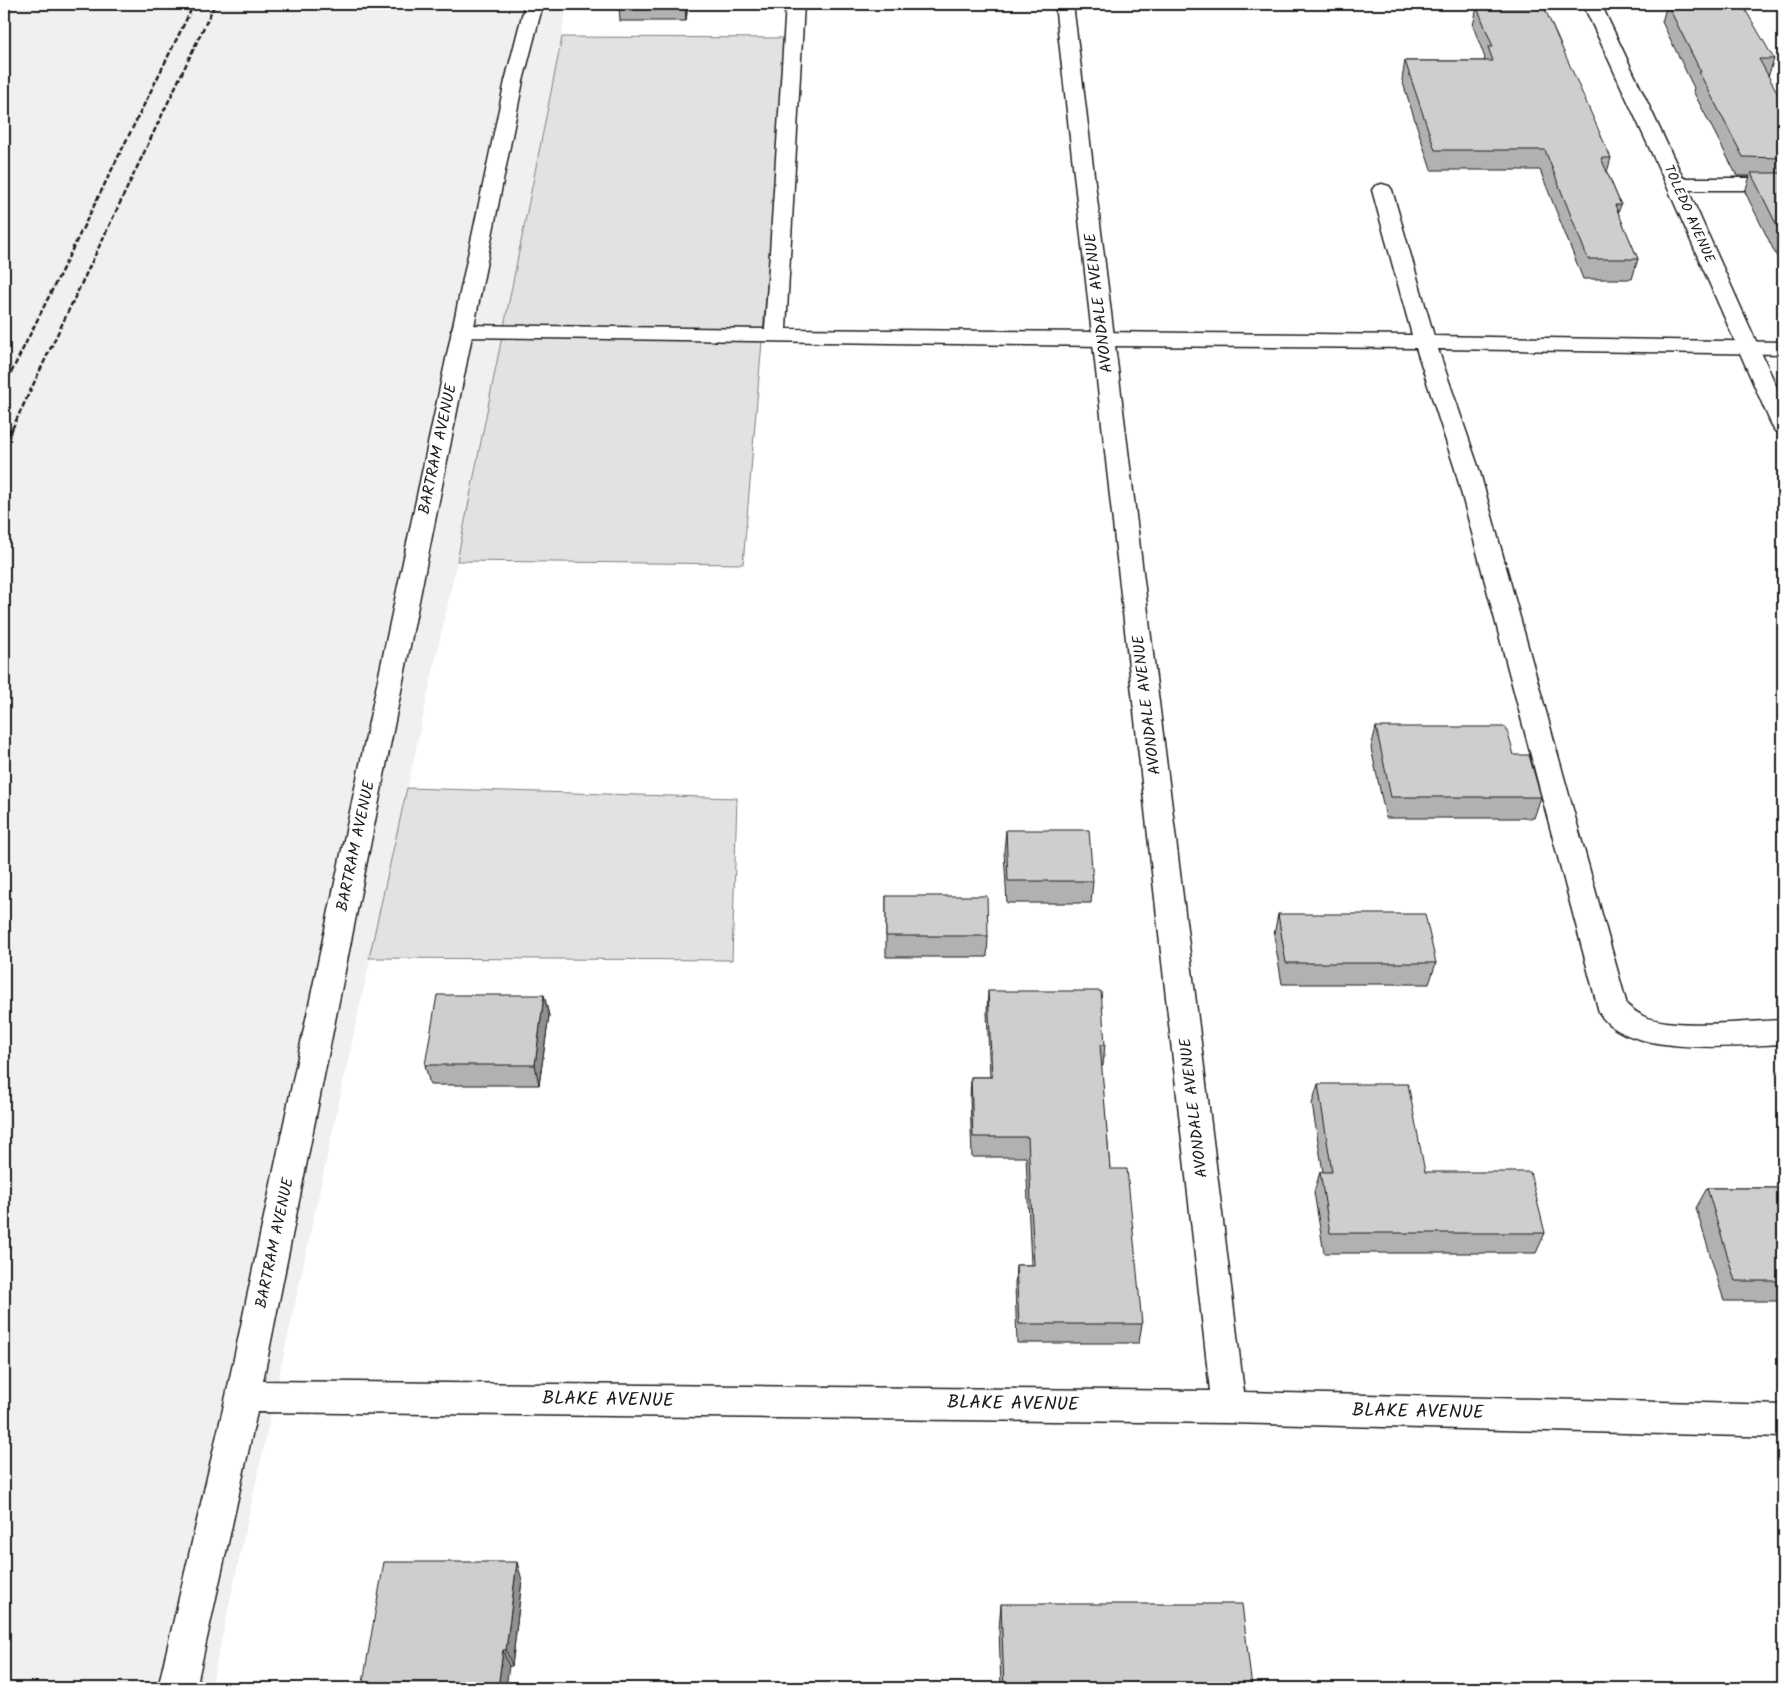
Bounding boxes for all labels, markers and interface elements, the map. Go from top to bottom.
street label: TOLEDO AVENUE [1658,161,1721,267]
street label: AVONDALE AVENUE [1078,231,1120,374]
street label: BARTRAM AVENUE [412,381,464,517]
street label: AVONDALE AVENUE [1126,633,1168,776]
street label: BARTRAM AVENUE [330,778,382,914]
street label: AVONDALE AVENUE [1173,1036,1215,1179]
street label: BARTRAM AVENUE [249,1175,301,1311]
street label: BLAKE AVENUE [542,1384,675,1416]
street label: BLAKE AVENUE [947,1388,1080,1420]
street label: BLAKE AVENUE [1352,1396,1485,1428]

